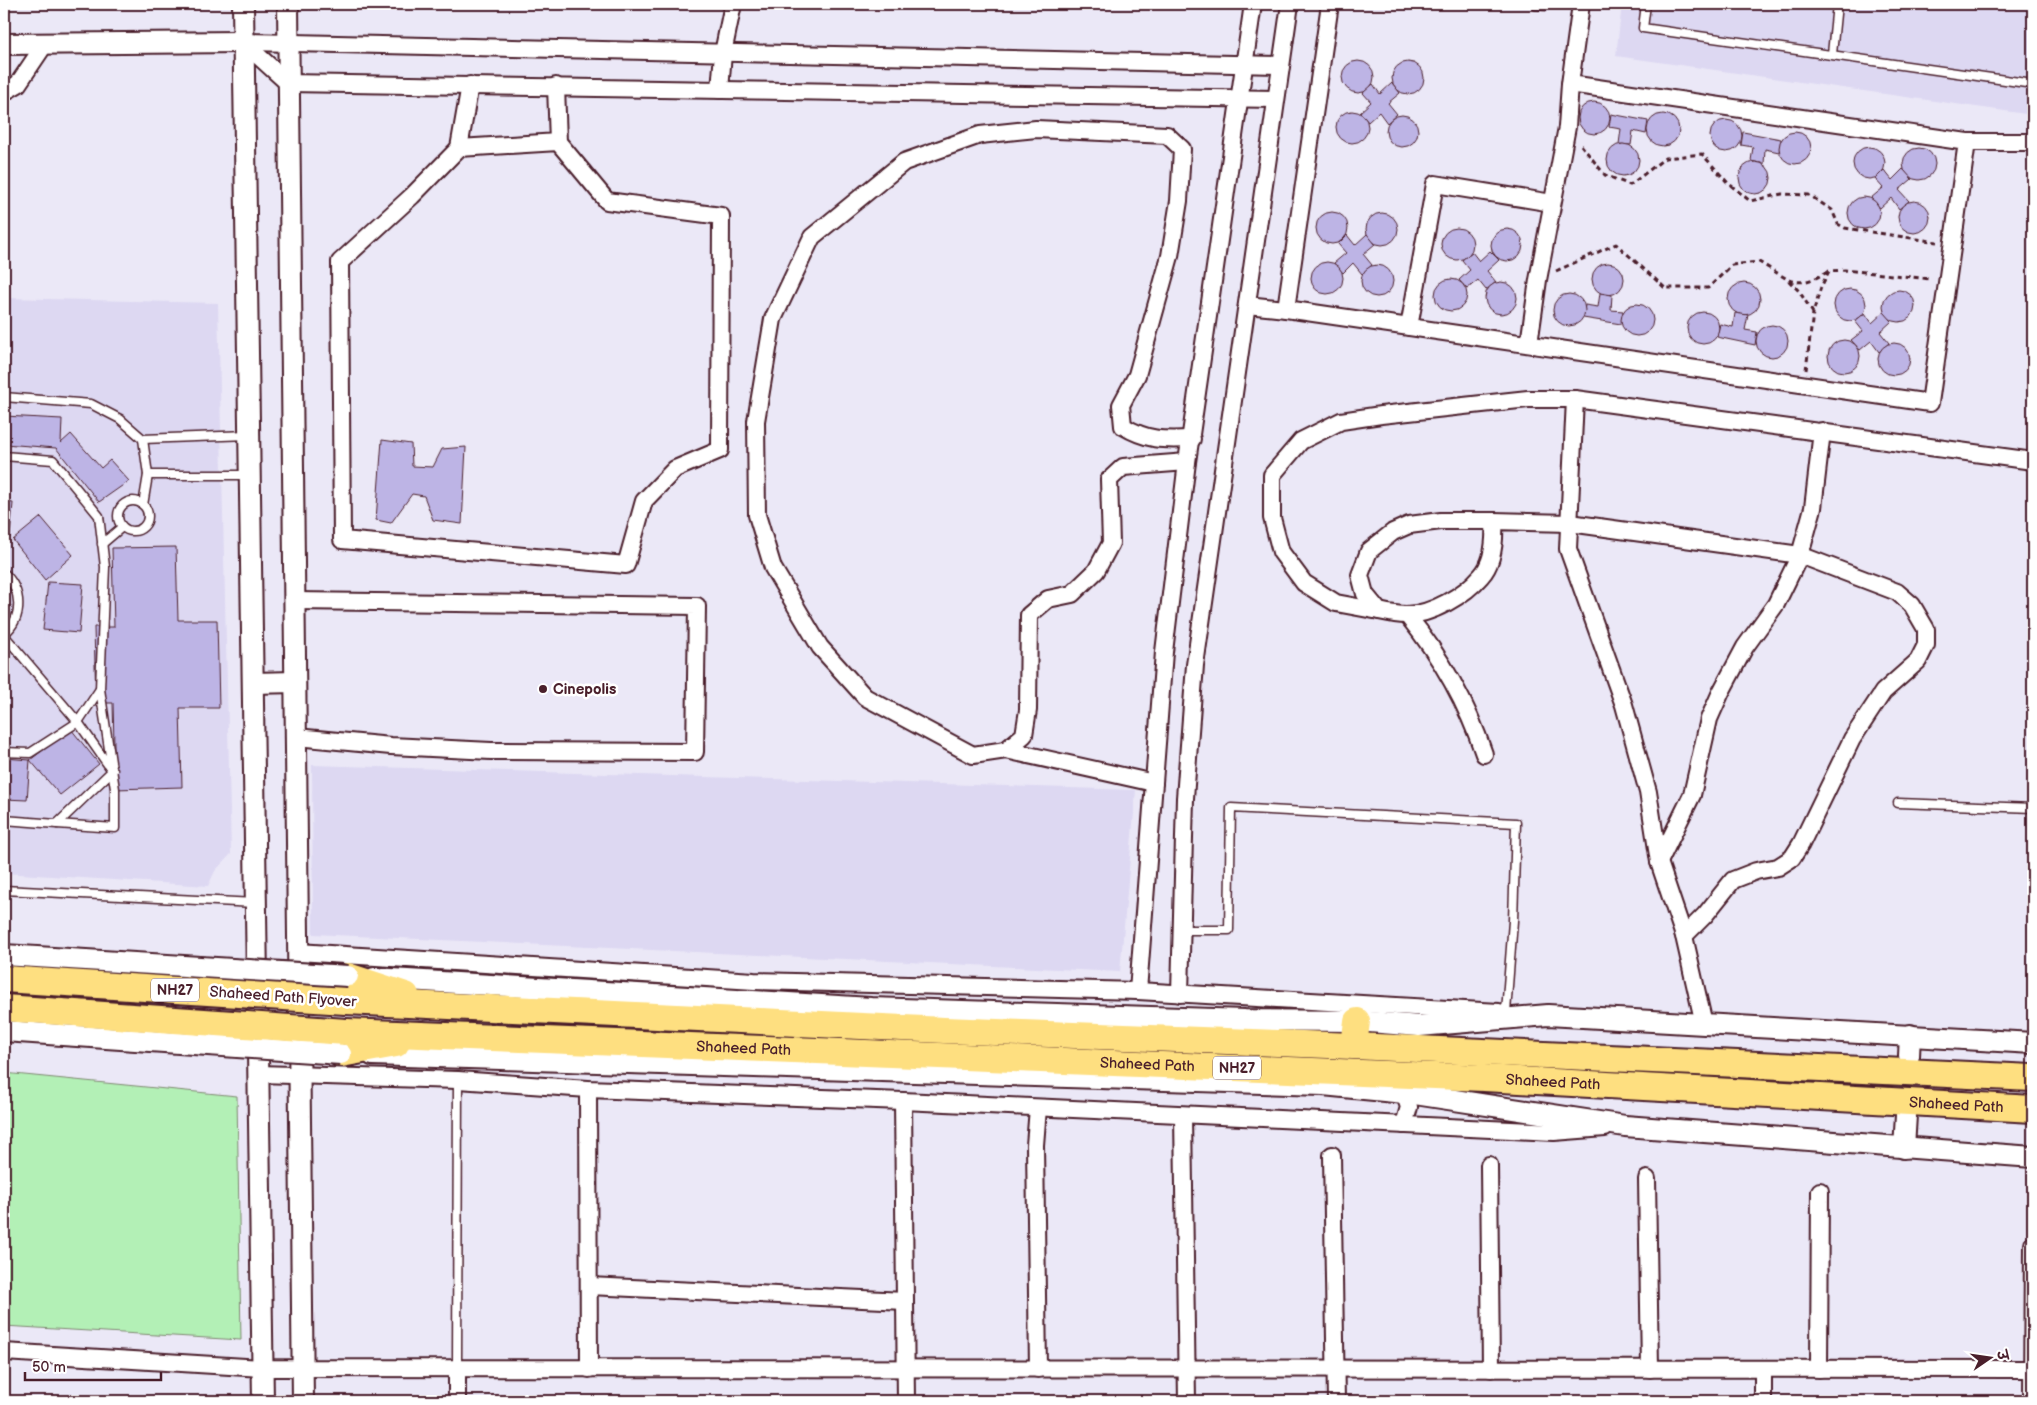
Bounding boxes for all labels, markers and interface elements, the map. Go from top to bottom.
place label: Cinepolis [553,680,616,699]
marker: Cinepolis [537,683,549,695]
road number: NH27 [151,978,199,1002]
street label: Shaheed Path Flyover [209,982,358,1012]
street label: Shaheed Path [696,1037,791,1059]
street label: Shaheed Path [1100,1053,1195,1076]
road number: NH27 [1213,1056,1261,1080]
street label: Shaheed Path [1505,1070,1601,1094]
street label: Shaheed Path [1908,1093,2004,1117]
north arrow [1964,1332,2014,1382]
text: उ [1992,1347,2012,1363]
scale bar [25,1350,161,1382]
text: 50 m [32,1358,66,1377]

